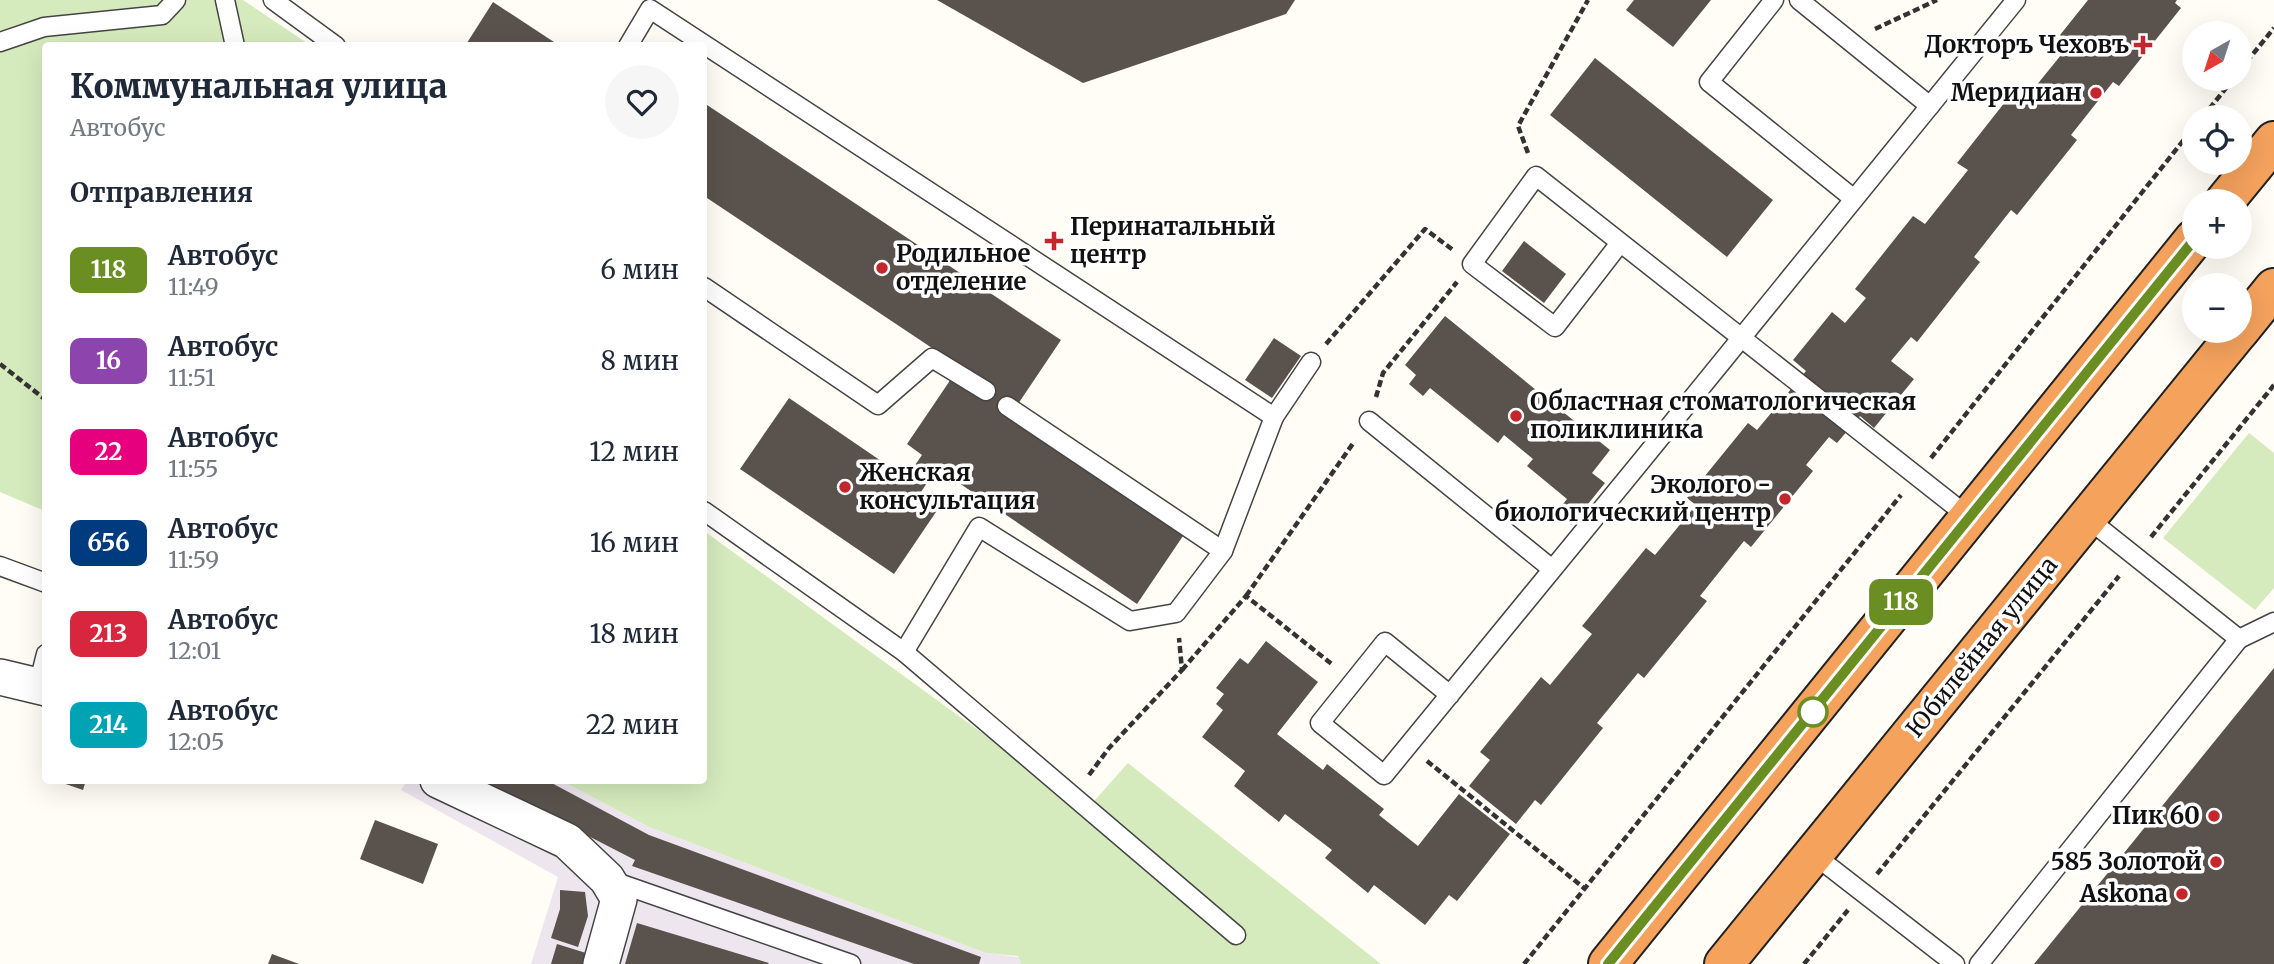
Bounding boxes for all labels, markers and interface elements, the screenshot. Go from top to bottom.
north arrow [2182,21,2252,91]
map controls [2182,21,2252,343]
place label: Докторъ Чеховъ [1925,29,2129,60]
marker: Докторъ Чеховъ [2135,37,2151,53]
button: heart [605,65,679,139]
text: Коммунальная улица [70,66,448,107]
place label: Меридиан [1951,77,2082,108]
marker: Меридиан [2088,85,2104,101]
button: locate [2182,105,2252,175]
text: Автобус [70,113,166,142]
text: Отправления [70,176,253,209]
button: + [2182,189,2252,259]
place label: Перинатальный центр [1070,211,1276,270]
marker: Перинатальный центр [1044,231,1064,251]
place label: Родильное отделение [896,238,1031,297]
text: Автобус [168,239,278,272]
text: 6 мин [600,253,679,286]
text: 118 [91,254,126,285]
marker: Родильное отделение [874,260,890,276]
text: 11:49 [168,272,219,301]
button: − [2182,273,2252,343]
text: Автобус [168,330,278,363]
text: 8 мин [601,344,679,377]
text: 16 [96,345,121,376]
text: 11:51 [168,363,215,392]
place label: Областная стоматологическая поликлиника [1530,386,1916,445]
marker: Областная стоматологическая поликлиника [1508,408,1524,424]
text: Автобус [168,421,278,454]
text: 12 мин [589,435,679,468]
text: 22 [95,436,122,467]
text: 11:55 [168,454,218,483]
place label: Женская консультация [859,457,1035,516]
place label: Эколого - биологический центр [1495,469,1771,528]
marker: Женская консультация [837,479,853,495]
marker: Эколого - биологический центр [1777,491,1793,507]
text: Автобус [168,512,278,545]
text: 16 мин [590,526,679,559]
text: 656 [87,527,130,558]
text: 11:59 [168,545,219,574]
street label: Юбилейная улица [1899,550,2064,743]
line badge: 118 [1861,579,1941,625]
text: 118 [1883,586,1919,617]
text: Автобус [168,603,278,636]
text: 18 мин [590,617,679,650]
text: 213 [90,618,127,649]
text: 12:01 [168,636,221,665]
text: Автобус [168,694,278,727]
unlabelled marker [1798,697,1828,727]
text: 22 мин [586,708,679,741]
text: 214 [89,709,128,740]
text: 12:05 [168,727,224,756]
place label: Пик 60 [2112,800,2200,831]
marker: Пик 60 [2206,808,2222,824]
place label: 585 Золотой [2051,846,2202,877]
marker: 585 Золотой [2208,854,2224,870]
place label: Askona [2079,878,2168,909]
marker: Askona [2174,886,2190,902]

